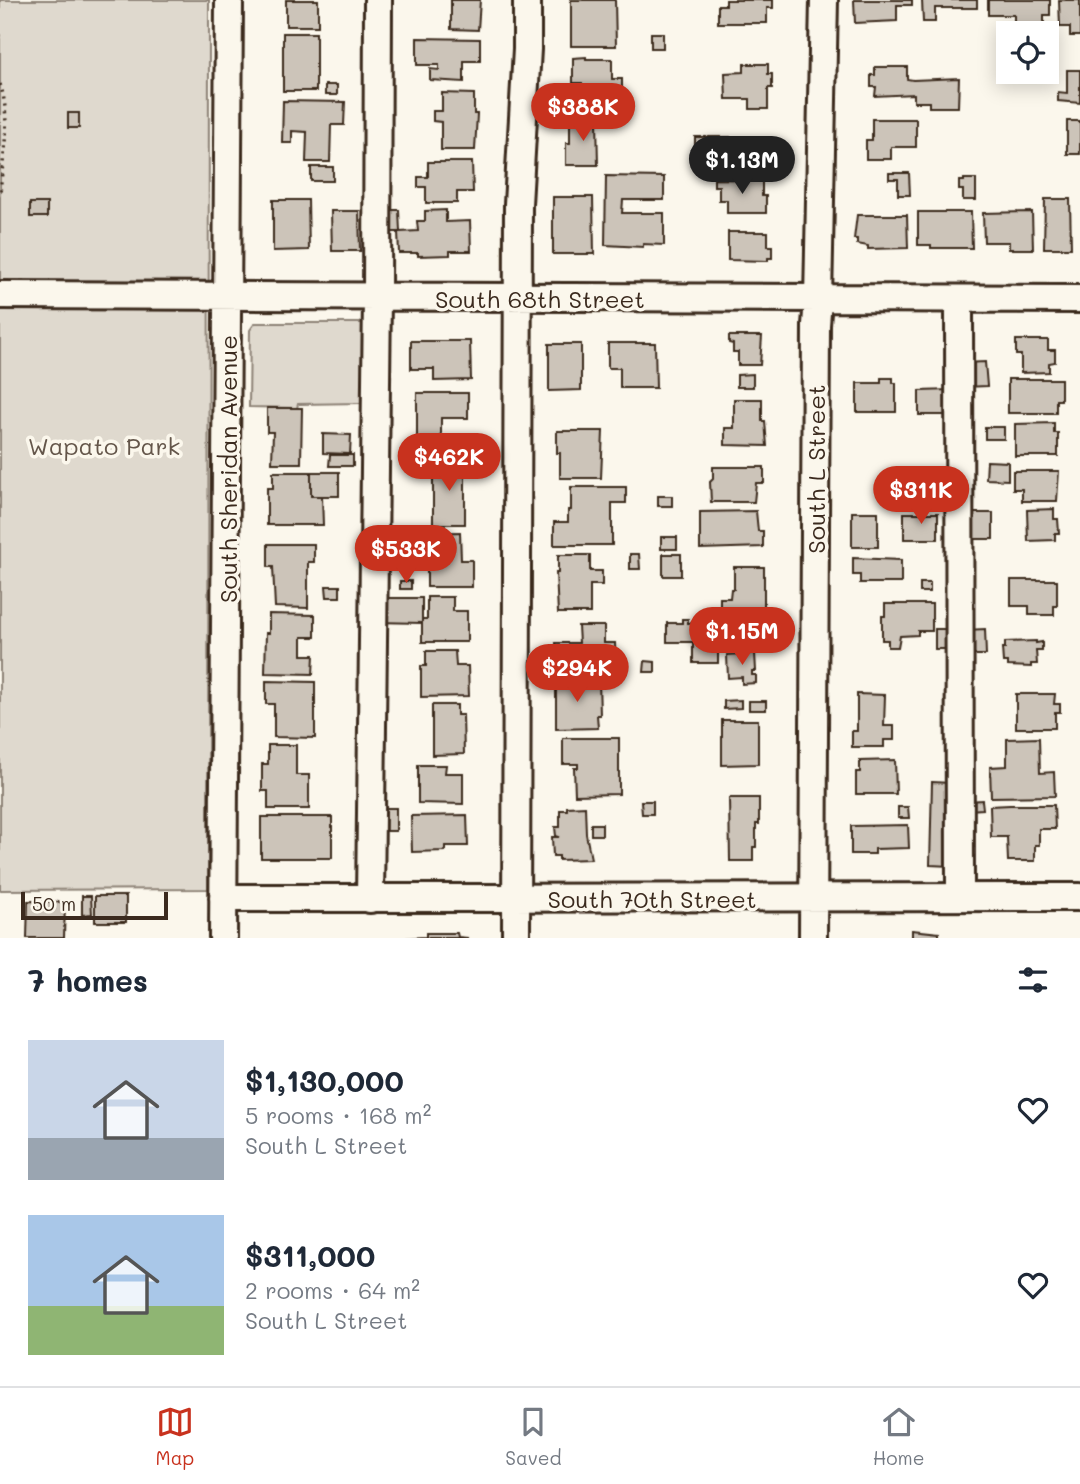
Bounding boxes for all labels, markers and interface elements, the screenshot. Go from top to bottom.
map controls [996,21,1059,84]
button: locate [996,21,1059,84]
pin: $388K [534,83,632,143]
text: $388K [547,91,619,121]
pin: $1.13M [685,136,799,196]
text: $1.13M [705,144,779,174]
street label: South 68th Street [435,283,645,314]
street label: South Sheridan Avenue [212,335,243,603]
street label: South L Street [800,384,831,554]
park label: Wapato Park [28,430,180,461]
pin: $462K [400,434,498,493]
text: $462K [414,441,484,471]
pin: $311K [872,466,970,526]
text: $311K [889,474,953,504]
pin: $533K [357,526,455,585]
text: $533K [371,533,441,563]
pin: $1.15M [685,608,799,667]
text: $1.15M [705,615,779,645]
pin: $294K [528,644,626,704]
text: $294K [542,652,612,682]
street label: South 70th Street [548,883,756,914]
scale bar [21,889,168,921]
text: 50 m [32,891,76,916]
text: 7 homes [28,960,148,1000]
icon: filters [1014,961,1052,999]
text: $1,130,000 [245,1060,404,1100]
icon: home [84,1068,168,1152]
icon: heart [1014,1091,1052,1129]
text: 5 rooms · 168 m² [245,1100,431,1130]
text: South L Street [245,1130,407,1160]
text: $311,000 [245,1235,375,1275]
icon: home [84,1243,168,1327]
icon: heart [1014,1266,1052,1304]
text: 2 rooms · 64 m² [245,1275,420,1305]
text: South L Street [245,1305,407,1335]
tab: Map [156,1403,194,1470]
tab: Saved [505,1403,562,1470]
tab: Home [873,1403,924,1470]

